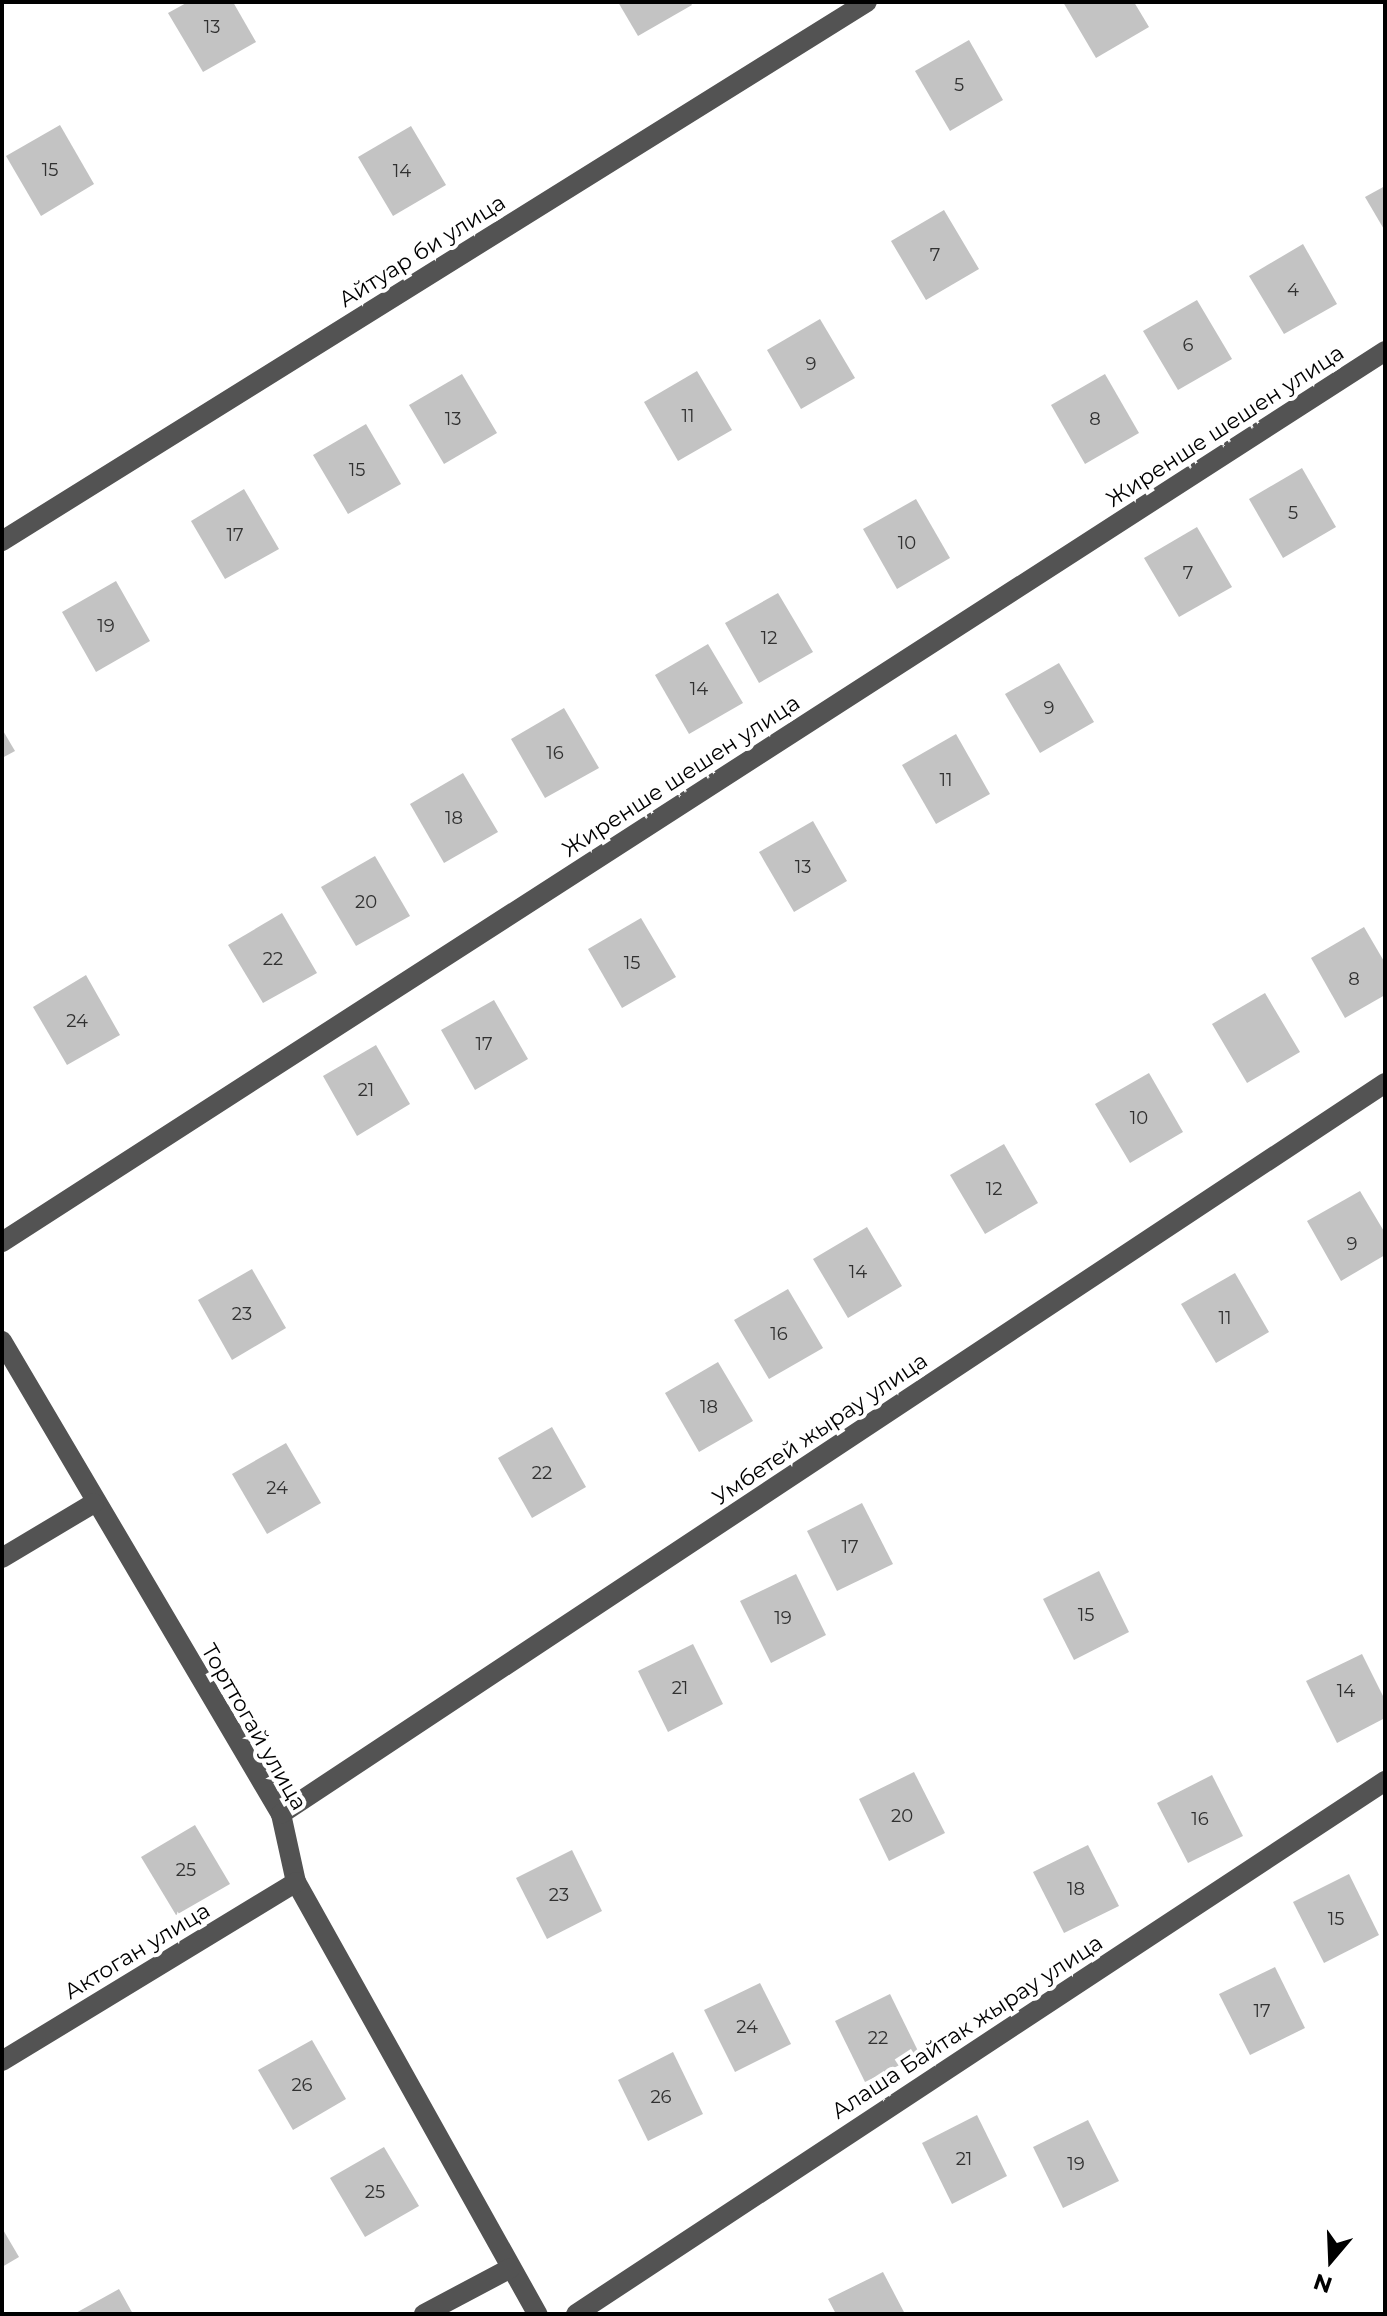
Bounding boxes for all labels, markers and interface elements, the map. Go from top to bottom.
house number: 13 [204,16,220,38]
house number: 5 [954,74,964,96]
house number: 15 [42,159,58,181]
house number: 14 [393,160,411,182]
street label: Айтуар би улица [334,189,510,313]
house number: 7 [930,244,940,266]
house number: 4 [1287,279,1299,301]
house number: 6 [1183,334,1193,356]
street label: Жиренше шешен улица [1101,339,1349,513]
house number: 9 [806,353,816,375]
house number: 11 [682,405,694,427]
house number: 13 [445,408,461,430]
house number: 8 [1089,408,1101,430]
house number: 15 [349,459,365,481]
house number: 5 [1288,502,1298,524]
house number: 17 [226,524,244,546]
house number: 10 [898,532,916,554]
house number: 7 [1183,562,1193,584]
house number: 19 [97,615,115,637]
house number: 12 [761,627,777,649]
house number: 14 [690,678,708,700]
street label: Жиренше шешен улица [557,689,805,863]
house number: 9 [1044,697,1054,719]
house number: 16 [546,742,564,764]
house number: 11 [940,769,952,791]
house number: 18 [445,807,463,829]
house number: 13 [795,856,811,878]
house number: 20 [355,891,377,913]
house number: 22 [263,948,283,970]
house number: 15 [624,952,640,974]
house number: 8 [1348,968,1360,990]
house number: 24 [66,1010,88,1032]
house number: 17 [475,1033,493,1055]
house number: 21 [358,1079,374,1101]
house number: 10 [1130,1107,1148,1129]
house number: 12 [986,1178,1002,1200]
house number: 9 [1347,1233,1357,1255]
house number: 14 [849,1261,867,1283]
house number: 23 [232,1303,252,1325]
house number: 11 [1219,1307,1231,1329]
house number: 16 [770,1323,788,1345]
street label: Умбетей жырау улица [708,1347,932,1511]
house number: 18 [700,1396,718,1418]
house number: 22 [532,1462,552,1484]
house number: 24 [266,1477,288,1499]
house number: 17 [841,1536,859,1558]
house number: 15 [1078,1604,1094,1626]
house number: 19 [774,1607,792,1629]
street label: Торттогай улица [196,1639,312,1815]
house number: 21 [672,1677,688,1699]
house number: 14 [1337,1680,1355,1702]
house number: 20 [891,1805,913,1827]
house number: 16 [1191,1808,1209,1830]
house number: 25 [176,1859,196,1881]
house number: 18 [1067,1878,1085,1900]
house number: 23 [549,1884,569,1906]
street label: Актоган улица [59,1897,215,2005]
house number: 15 [1328,1908,1344,1930]
street label: Алаша Байтак жырау улица [827,1929,1107,2125]
house number: 17 [1253,2000,1271,2022]
house number: 24 [736,2016,758,2038]
house number: 22 [868,2027,888,2049]
house number: 26 [291,2074,313,2096]
house number: 26 [650,2086,672,2108]
house number: 21 [956,2148,972,2170]
house number: 19 [1067,2153,1085,2175]
house number: 25 [365,2181,385,2203]
north arrow [1291,2220,1371,2300]
text: N [1310,2268,1336,2299]

